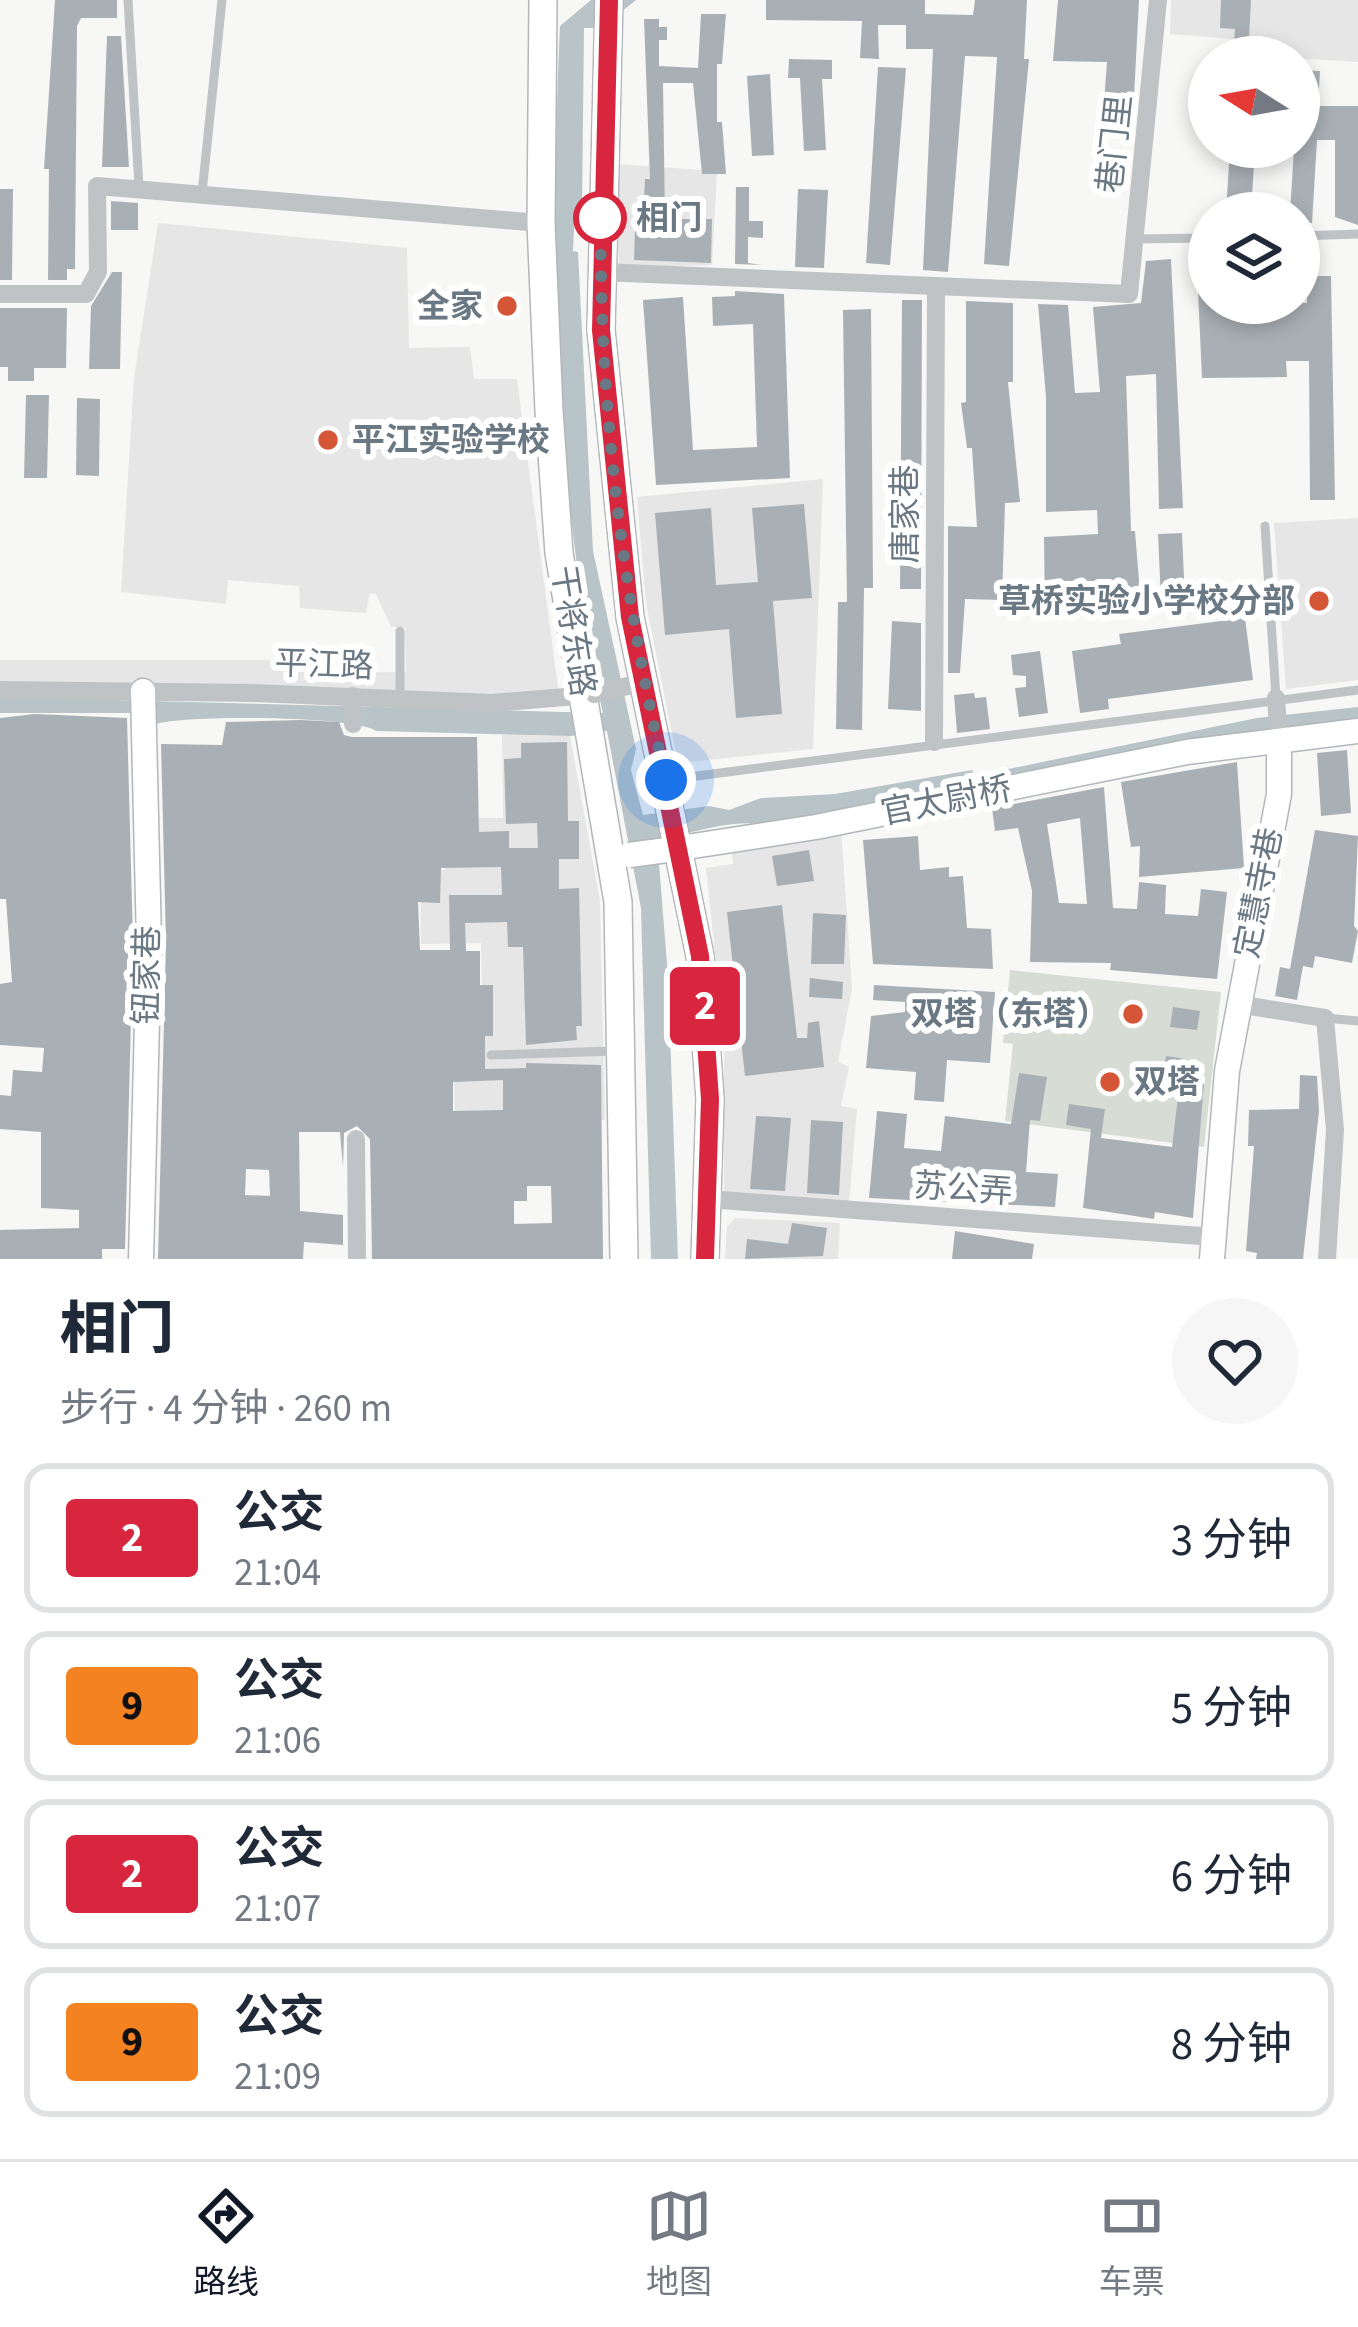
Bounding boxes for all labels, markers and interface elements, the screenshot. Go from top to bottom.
north arrow [1188,36,1320,168]
map controls [1188,36,1320,324]
street label: 巷门里 [1086,92,1144,196]
button: layers [1188,192,1320,324]
marker: 相门 [575,193,625,243]
place label: 相门 [636,195,702,242]
place label: 全家 [417,283,483,330]
marker: 全家 [494,293,520,319]
place label: 平江实验学校 [352,417,550,464]
marker: 平江实验学校 [315,427,341,453]
street label: 唐家巷 [882,465,929,564]
street label: 干将东路 [539,562,607,700]
place label: 草桥实验小学校分部 [998,578,1295,625]
marker: 草桥实验小学校分部 [1306,588,1332,614]
street label: 平江路 [274,640,374,690]
your location [636,750,696,810]
street label: 官太尉桥 [877,765,1015,837]
street label: 定慧寺巷 [1223,824,1295,962]
street label: 钮家巷 [123,925,171,1025]
line badge: 2 [666,967,744,1045]
text: 2 [694,976,716,1036]
place label: 双塔（东塔） [911,991,1109,1038]
marker: 双塔（东塔） [1120,1001,1146,1027]
place label: 双塔 [1134,1059,1200,1106]
marker: 双塔 [1097,1069,1123,1095]
street label: 苏公弄 [912,1162,1014,1216]
text: 相门 [60,1290,174,1371]
button: heart [1172,1298,1298,1424]
text: 步行 · 4 分钟 · 260 m [60,1381,392,1437]
text: 公交 [234,1481,324,1545]
text: 2 [121,1508,143,1568]
text: 3 分钟 [1171,1509,1292,1573]
text: 21:04 [234,1545,321,1601]
text: 公交 [234,1649,324,1713]
text: 9 [121,1676,143,1736]
text: 5 分钟 [1171,1677,1292,1741]
text: 21:06 [234,1713,321,1769]
text: 公交 [234,1817,324,1881]
text: 2 [121,1844,143,1904]
text: 6 分钟 [1171,1845,1292,1909]
text: 21:07 [234,1881,321,1937]
text: 公交 [234,1985,324,2049]
text: 9 [121,2012,143,2072]
text: 8 分钟 [1171,2013,1292,2077]
text: 21:09 [234,2049,321,2105]
tab: 路线 [193,2183,259,2306]
tab: 地图 [646,2183,712,2306]
tab: 车票 [1099,2183,1165,2306]

